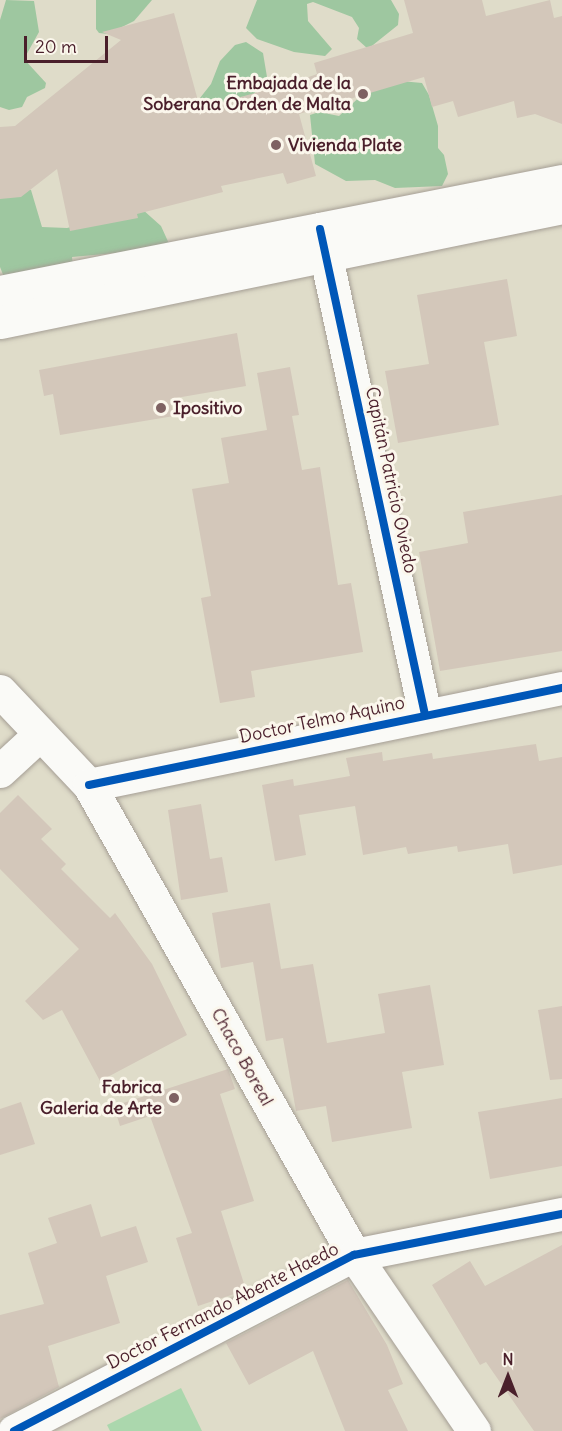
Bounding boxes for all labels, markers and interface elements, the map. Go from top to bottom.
scale bar [27,24,111,62]
text: 20 m [35,35,77,58]
place label: Embajada de la Soberana Orden de Malta [143,73,351,116]
marker: Embajada de la Soberana Orden de Malta [356,87,370,101]
place label: Vivienda Plate [288,134,402,156]
marker: Vivienda Plate [269,138,283,152]
street label: Capitán Patricio Oviedo [361,385,421,575]
place label: Ipositivo [173,397,242,419]
marker: Ipositivo [154,401,168,415]
street label: Doctor Telmo Aquino [237,692,407,748]
street label: Chaco Boreal [206,1004,278,1110]
place label: Fabrica Galeria de Arte [40,1077,162,1120]
marker: Fabrica Galeria de Arte [167,1091,181,1105]
street label: Doctor Fernando Abente Haedo [104,1238,342,1374]
north arrow [478,1347,538,1407]
text: N [502,1349,514,1369]

